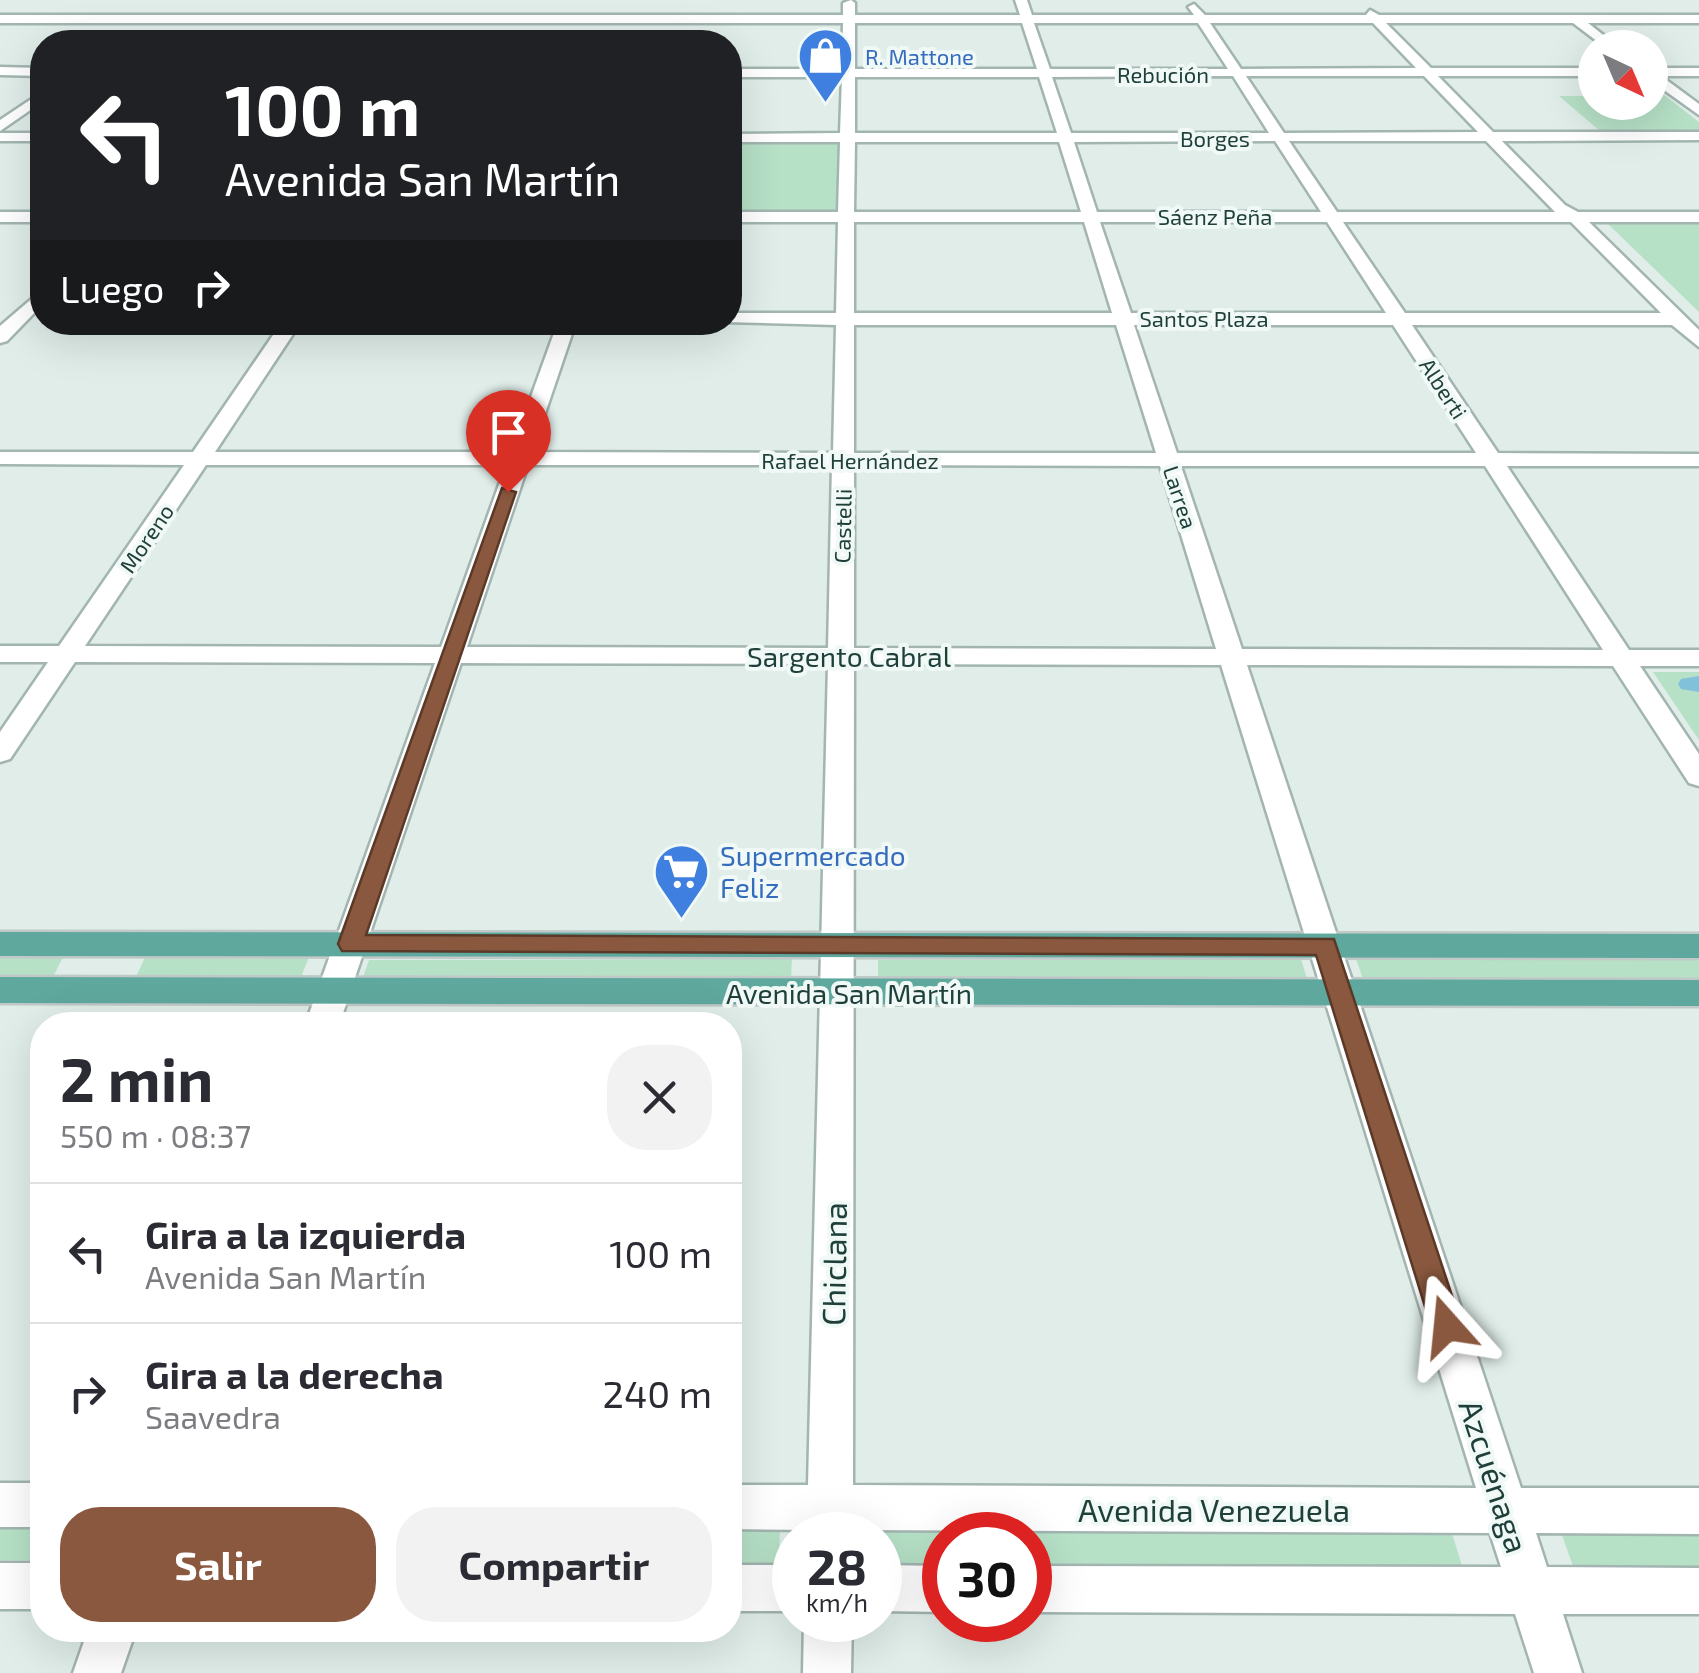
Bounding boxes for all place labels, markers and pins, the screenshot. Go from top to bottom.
shop icon: R. Mattone [796,26,856,105]
place label: R. Mattone [865,43,974,69]
pin [466,390,551,493]
place label: Supermercado Feliz [720,838,906,904]
supermarket icon: Supermercado Feliz [651,841,711,920]

